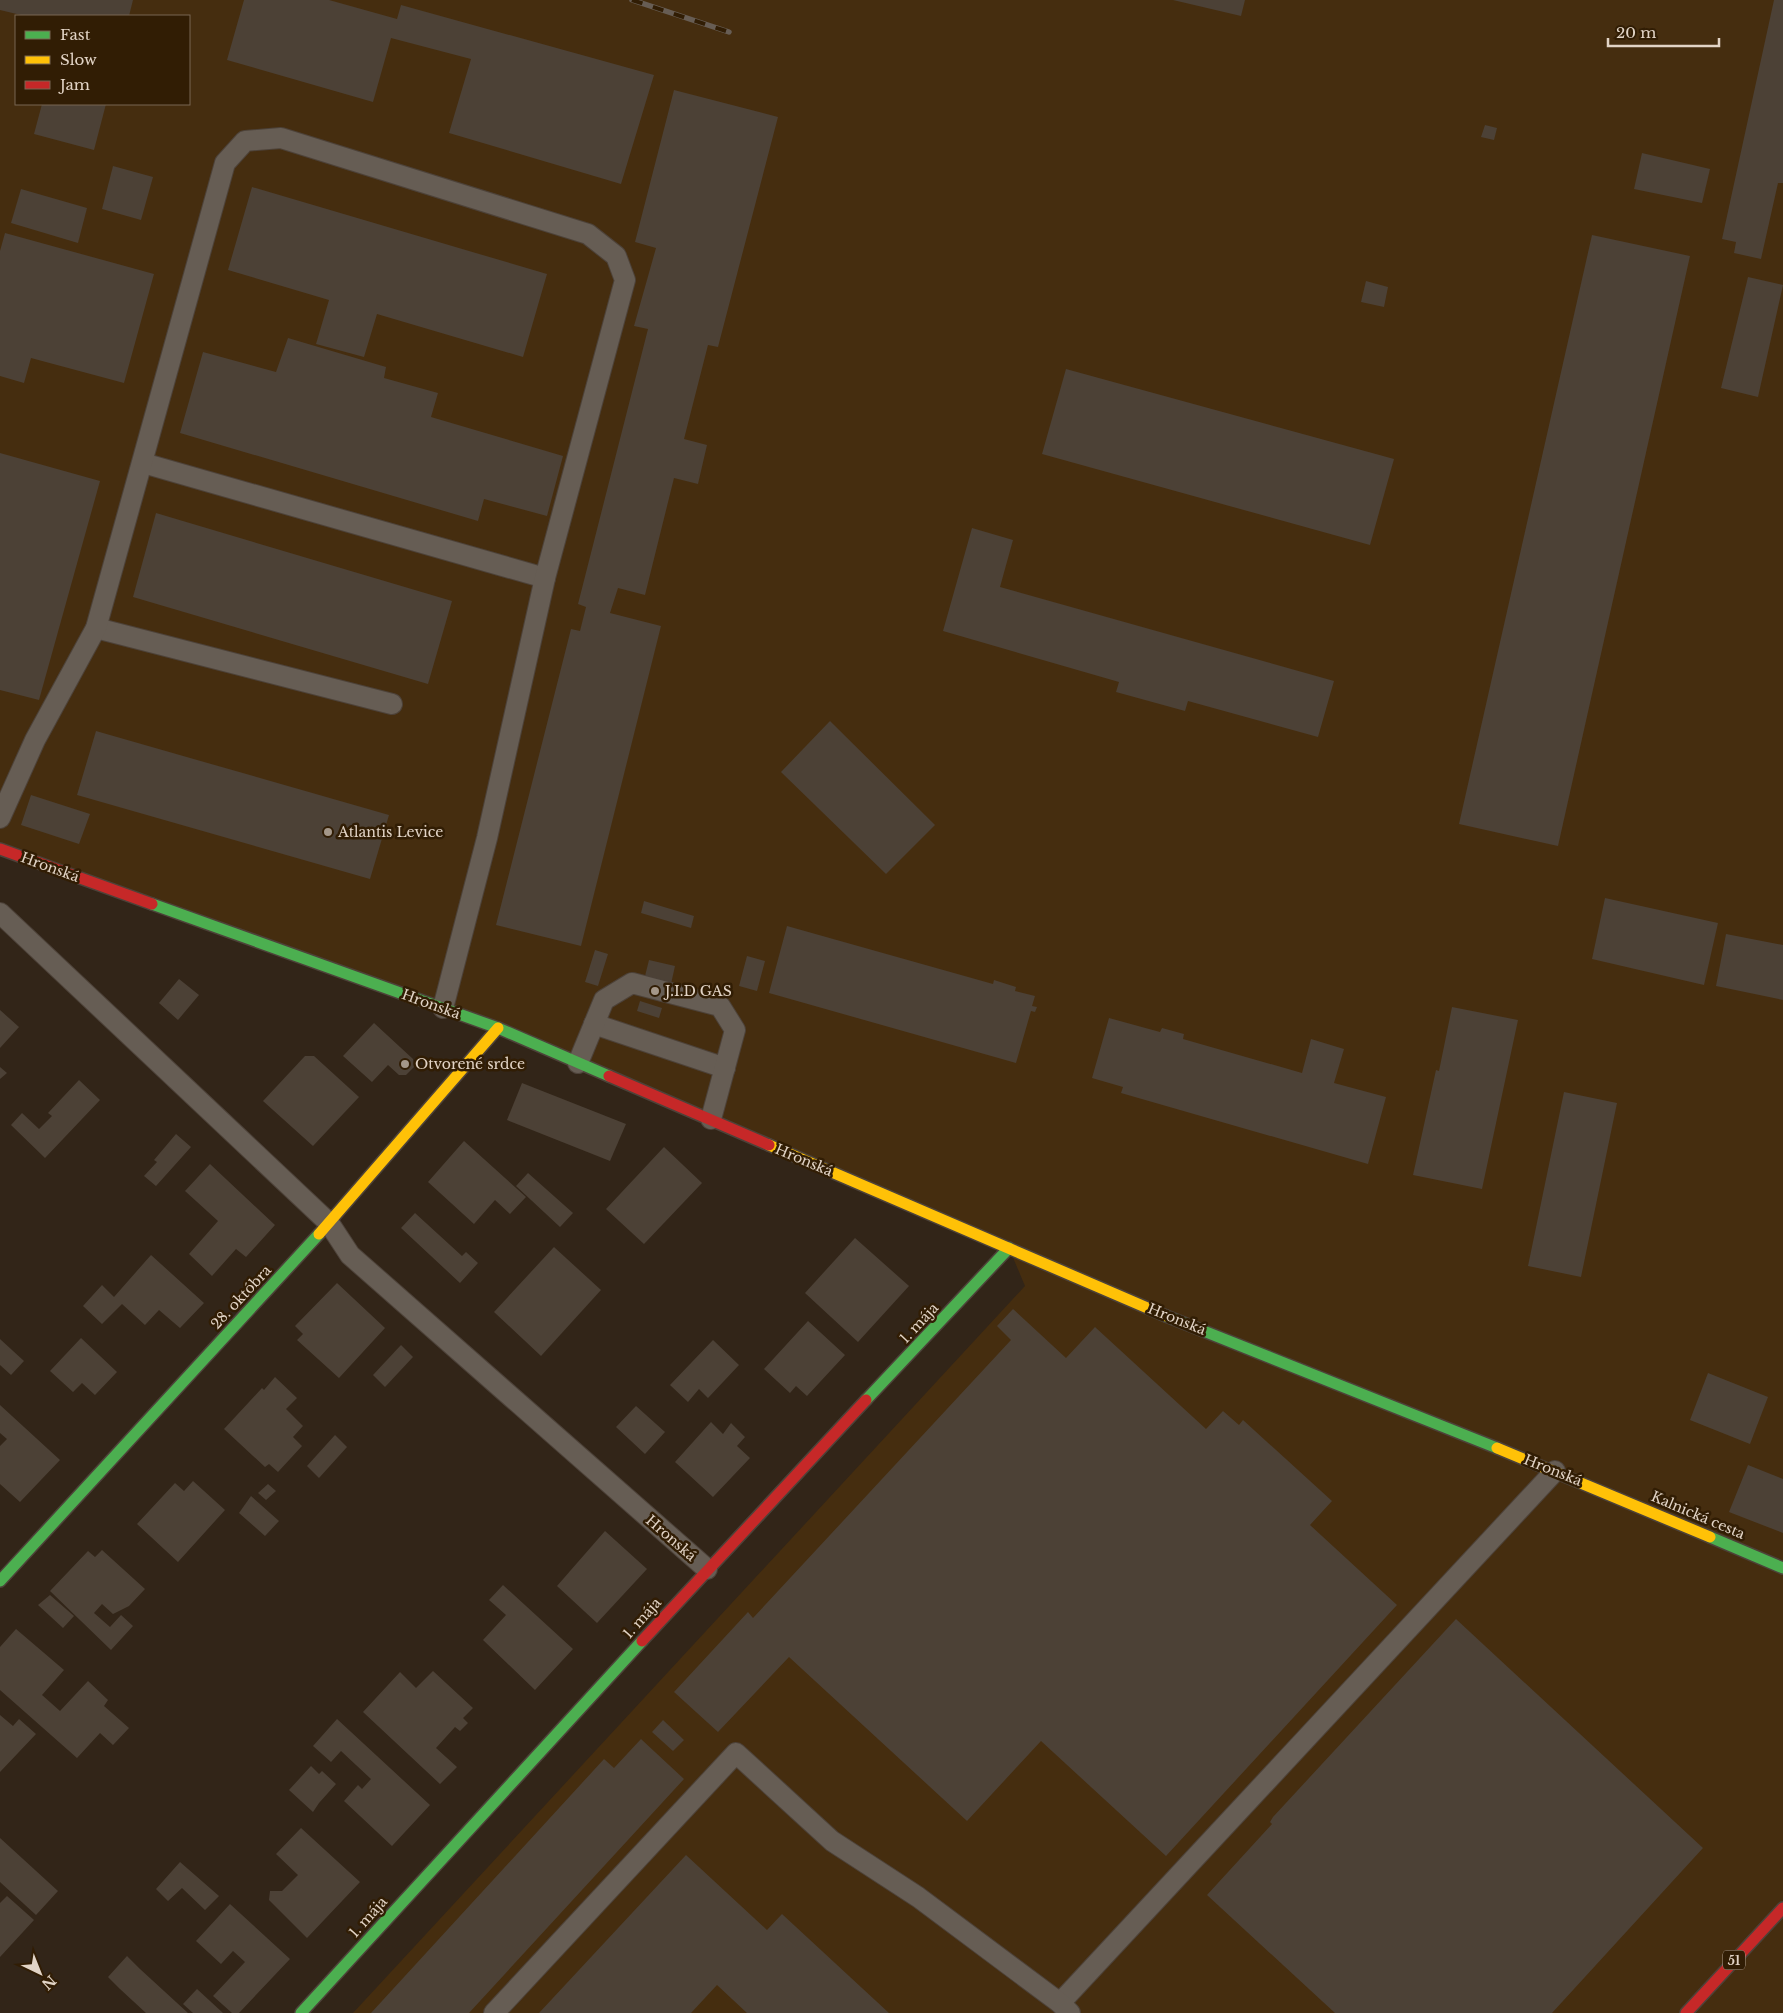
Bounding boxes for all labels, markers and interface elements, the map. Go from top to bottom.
legend [15,15,190,105]
scale bar [1608,15,1719,47]
text: 20 m [1616,23,1656,42]
text: Fast [60,25,91,44]
text: Slow [60,50,97,69]
text: Jam [58,75,90,94]
place label: Atlantis Levice [337,823,443,841]
marker: Atlantis Levice [322,826,334,838]
street label: Hronská [18,848,82,886]
place label: J.I.D GAS [663,982,732,1000]
street label: Hronská [399,985,463,1023]
marker: J.I.D GAS [649,985,661,997]
place label: Otvorené srdce [415,1055,525,1073]
marker: Otvorené srdce [399,1058,411,1070]
street label: Hronská [772,1140,836,1180]
street label: 28. októbra [207,1261,275,1333]
street label: 1. mája [896,1299,942,1347]
street label: Hronská [1145,1299,1209,1339]
street label: Hronská [1521,1450,1585,1490]
street label: Kalnická cesta [1648,1487,1748,1543]
street label: Hronská [642,1511,700,1565]
street label: 1. mája [619,1594,665,1642]
street label: 1. mája [345,1893,391,1941]
north arrow [15,1948,65,1998]
road number: 51 [1723,1950,1745,1970]
text: N [38,1971,60,1994]

